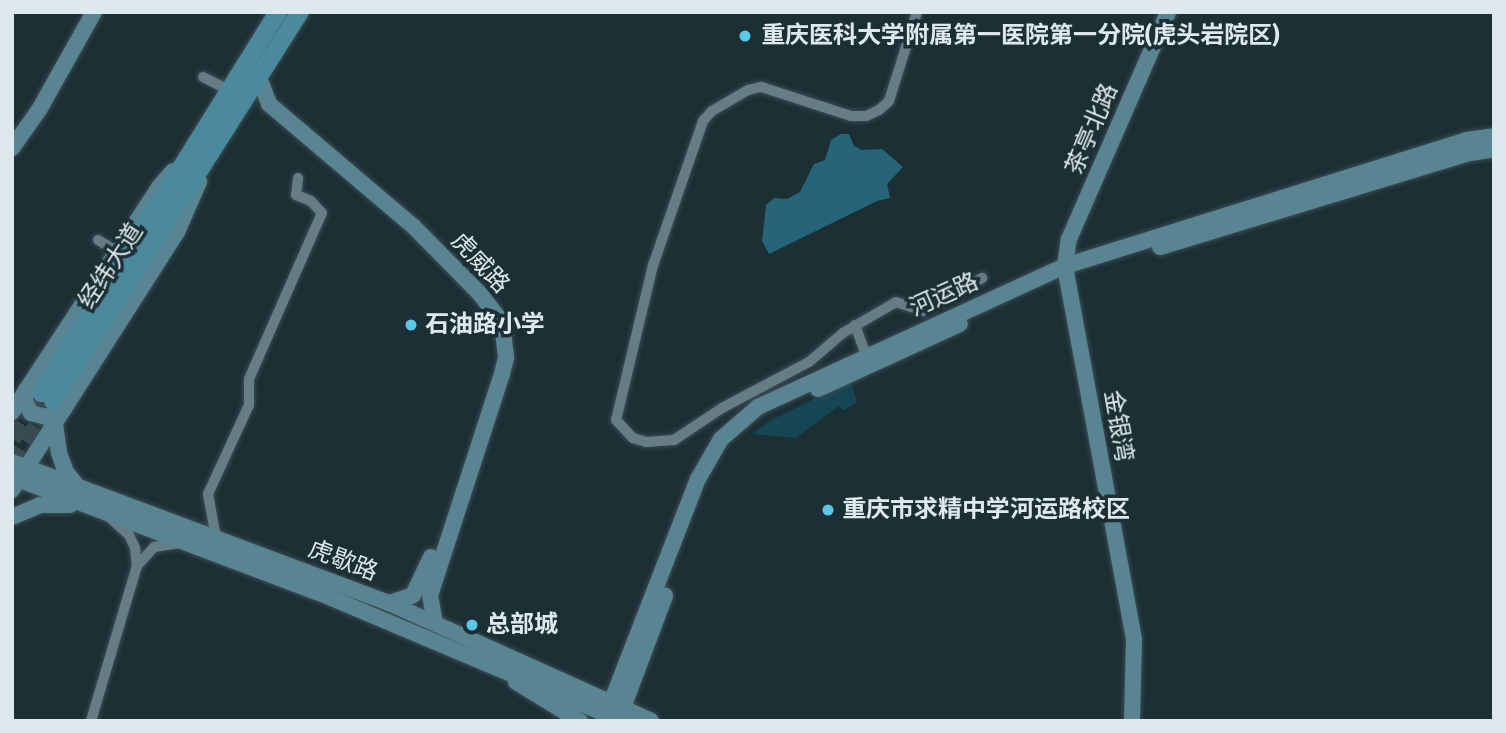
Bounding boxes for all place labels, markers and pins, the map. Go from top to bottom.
place label: 重庆医科大学附属第一医院第一分院(虎头岩院区) [761,22,1279,50]
marker: 重庆医科大学附属第一医院第一分院(虎头岩院区) [735,26,755,46]
place label: 石油路小学 [425,311,545,339]
marker: 石油路小学 [403,317,419,333]
place label: 重庆市求精中学河运路校区 [842,496,1130,524]
marker: 重庆市求精中学河运路校区 [820,502,836,518]
place label: 总部城 [486,611,558,639]
marker: 总部城 [464,617,480,633]

